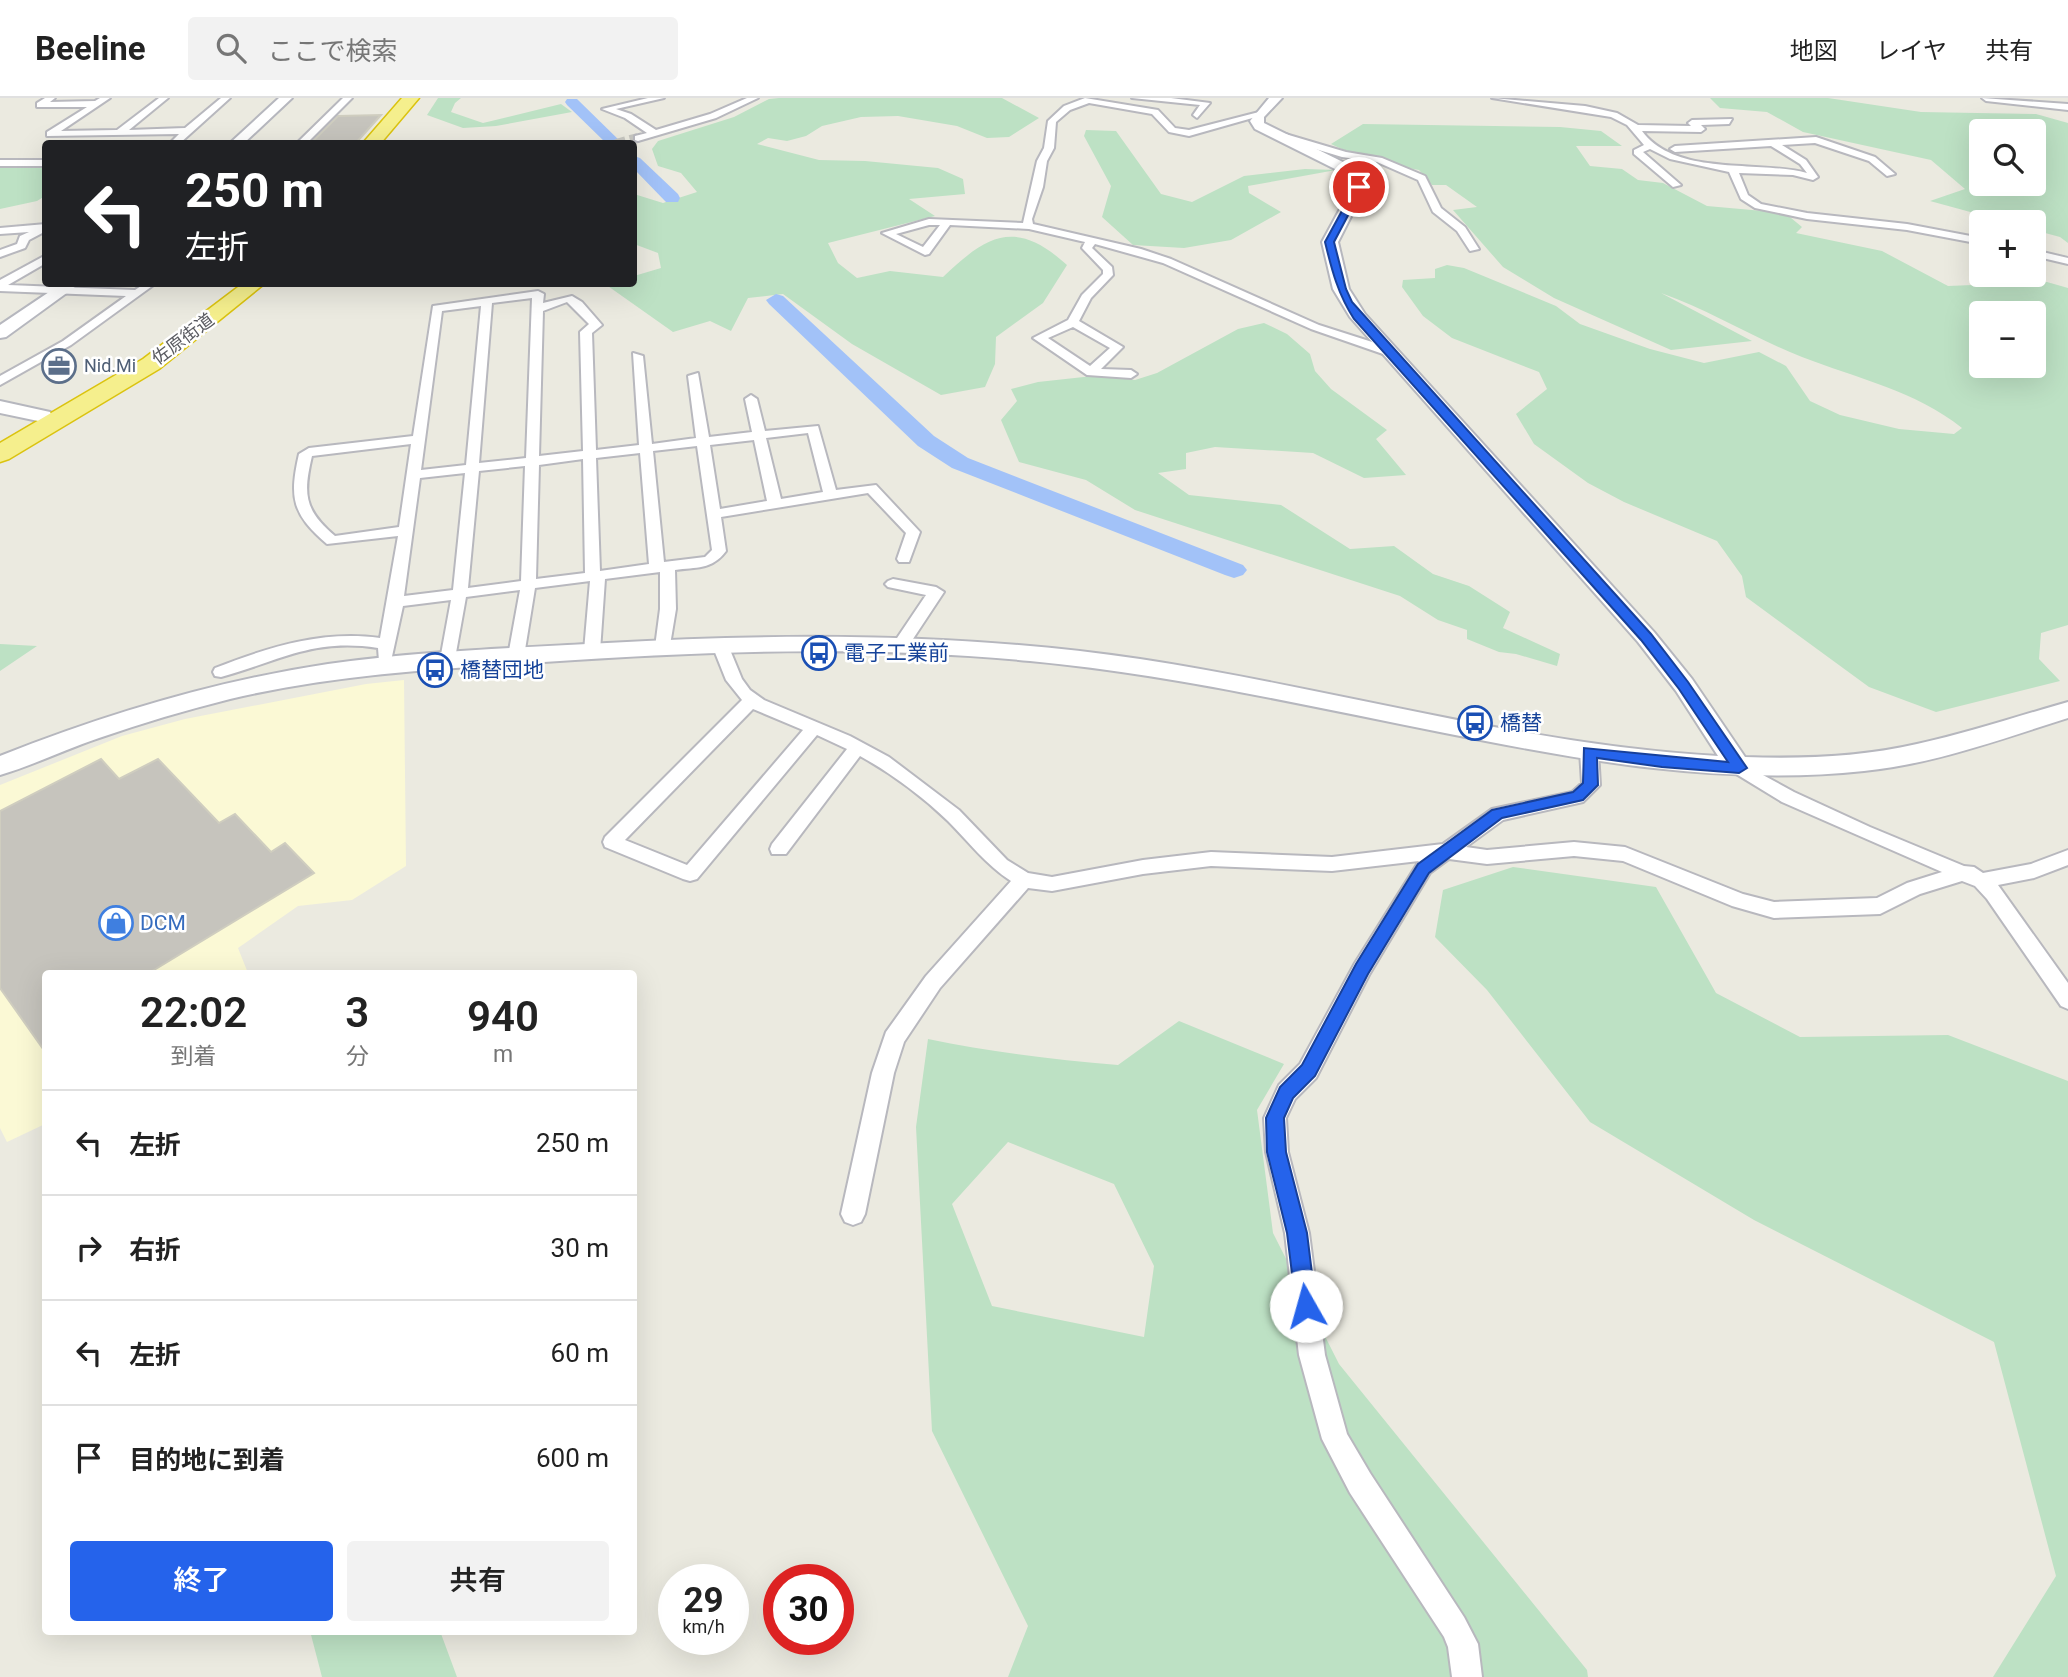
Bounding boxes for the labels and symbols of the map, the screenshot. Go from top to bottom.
pin [1329,157,1389,217]
street label: 佐原街道 [148,309,218,369]
office icon: Nid.Mi [40,347,78,385]
place label: Nid.Mi [84,355,136,376]
bus stop icon: 電子工業前 [800,634,838,672]
place label: 電子工業前 [844,641,949,665]
bus stop icon: 橋替団地 [416,651,454,689]
place label: 橋替団地 [460,658,544,682]
bus stop icon: 橋替 [1456,704,1494,742]
place label: 橋替 [1500,711,1542,735]
shop icon: DCM [97,904,135,942]
place label: DCM [140,911,186,935]
position arrow [1269,1269,1343,1343]
speed limit sign: 30 [763,1564,854,1655]

